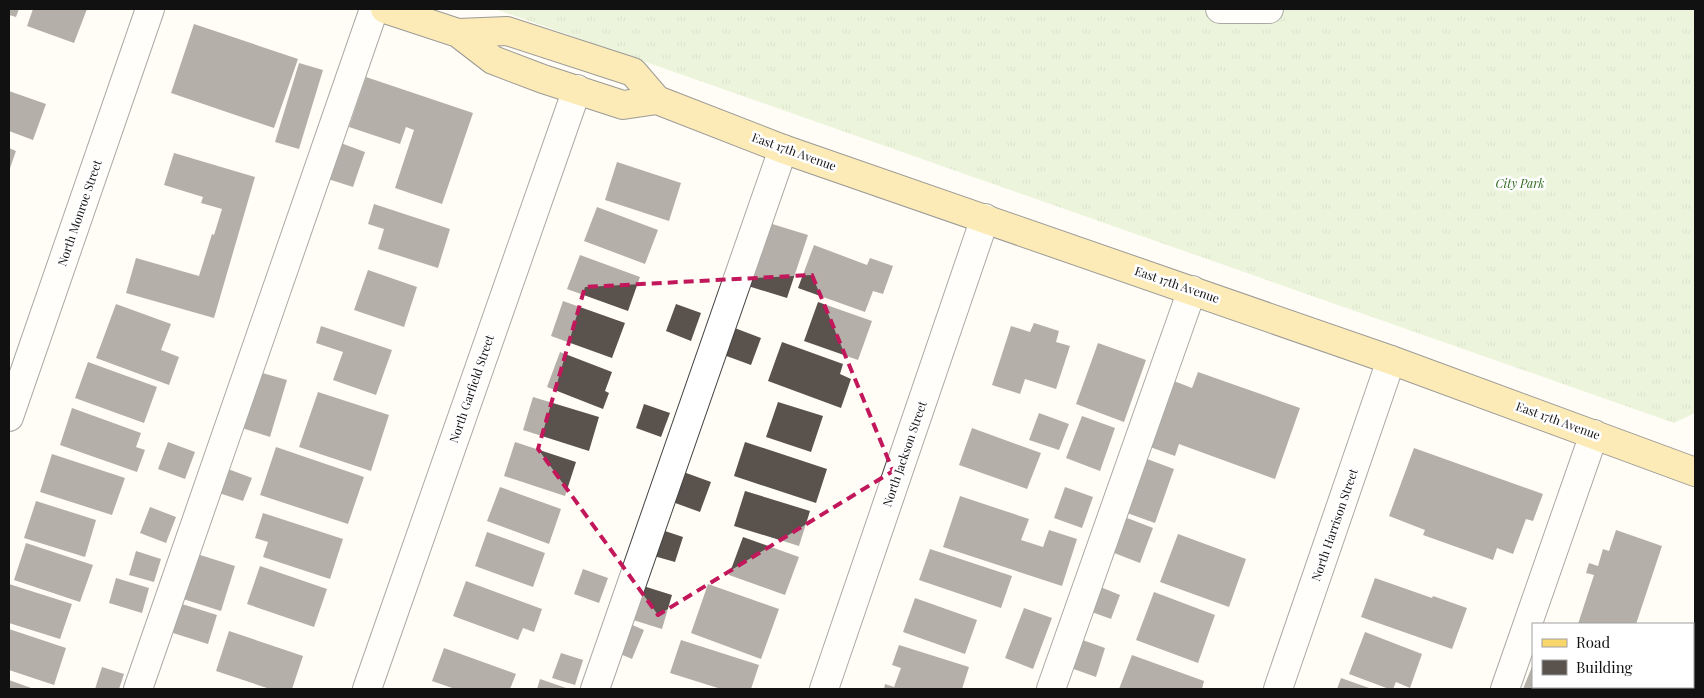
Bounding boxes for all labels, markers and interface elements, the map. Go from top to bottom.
street label: East 17th Avenue [750,128,839,174]
street label: North Monroe Street [53,157,105,268]
park label: City Park [1495,175,1545,191]
street label: East 17th Avenue [1133,262,1222,306]
street label: North Garfield Street [445,332,497,445]
street label: East 17th Avenue [1514,397,1603,443]
street label: North Jackson Street [878,398,930,509]
street label: North Harrison Street [1307,466,1361,583]
legend [1532,623,1694,688]
text: Road [1576,632,1610,652]
text: Building [1576,657,1633,677]

